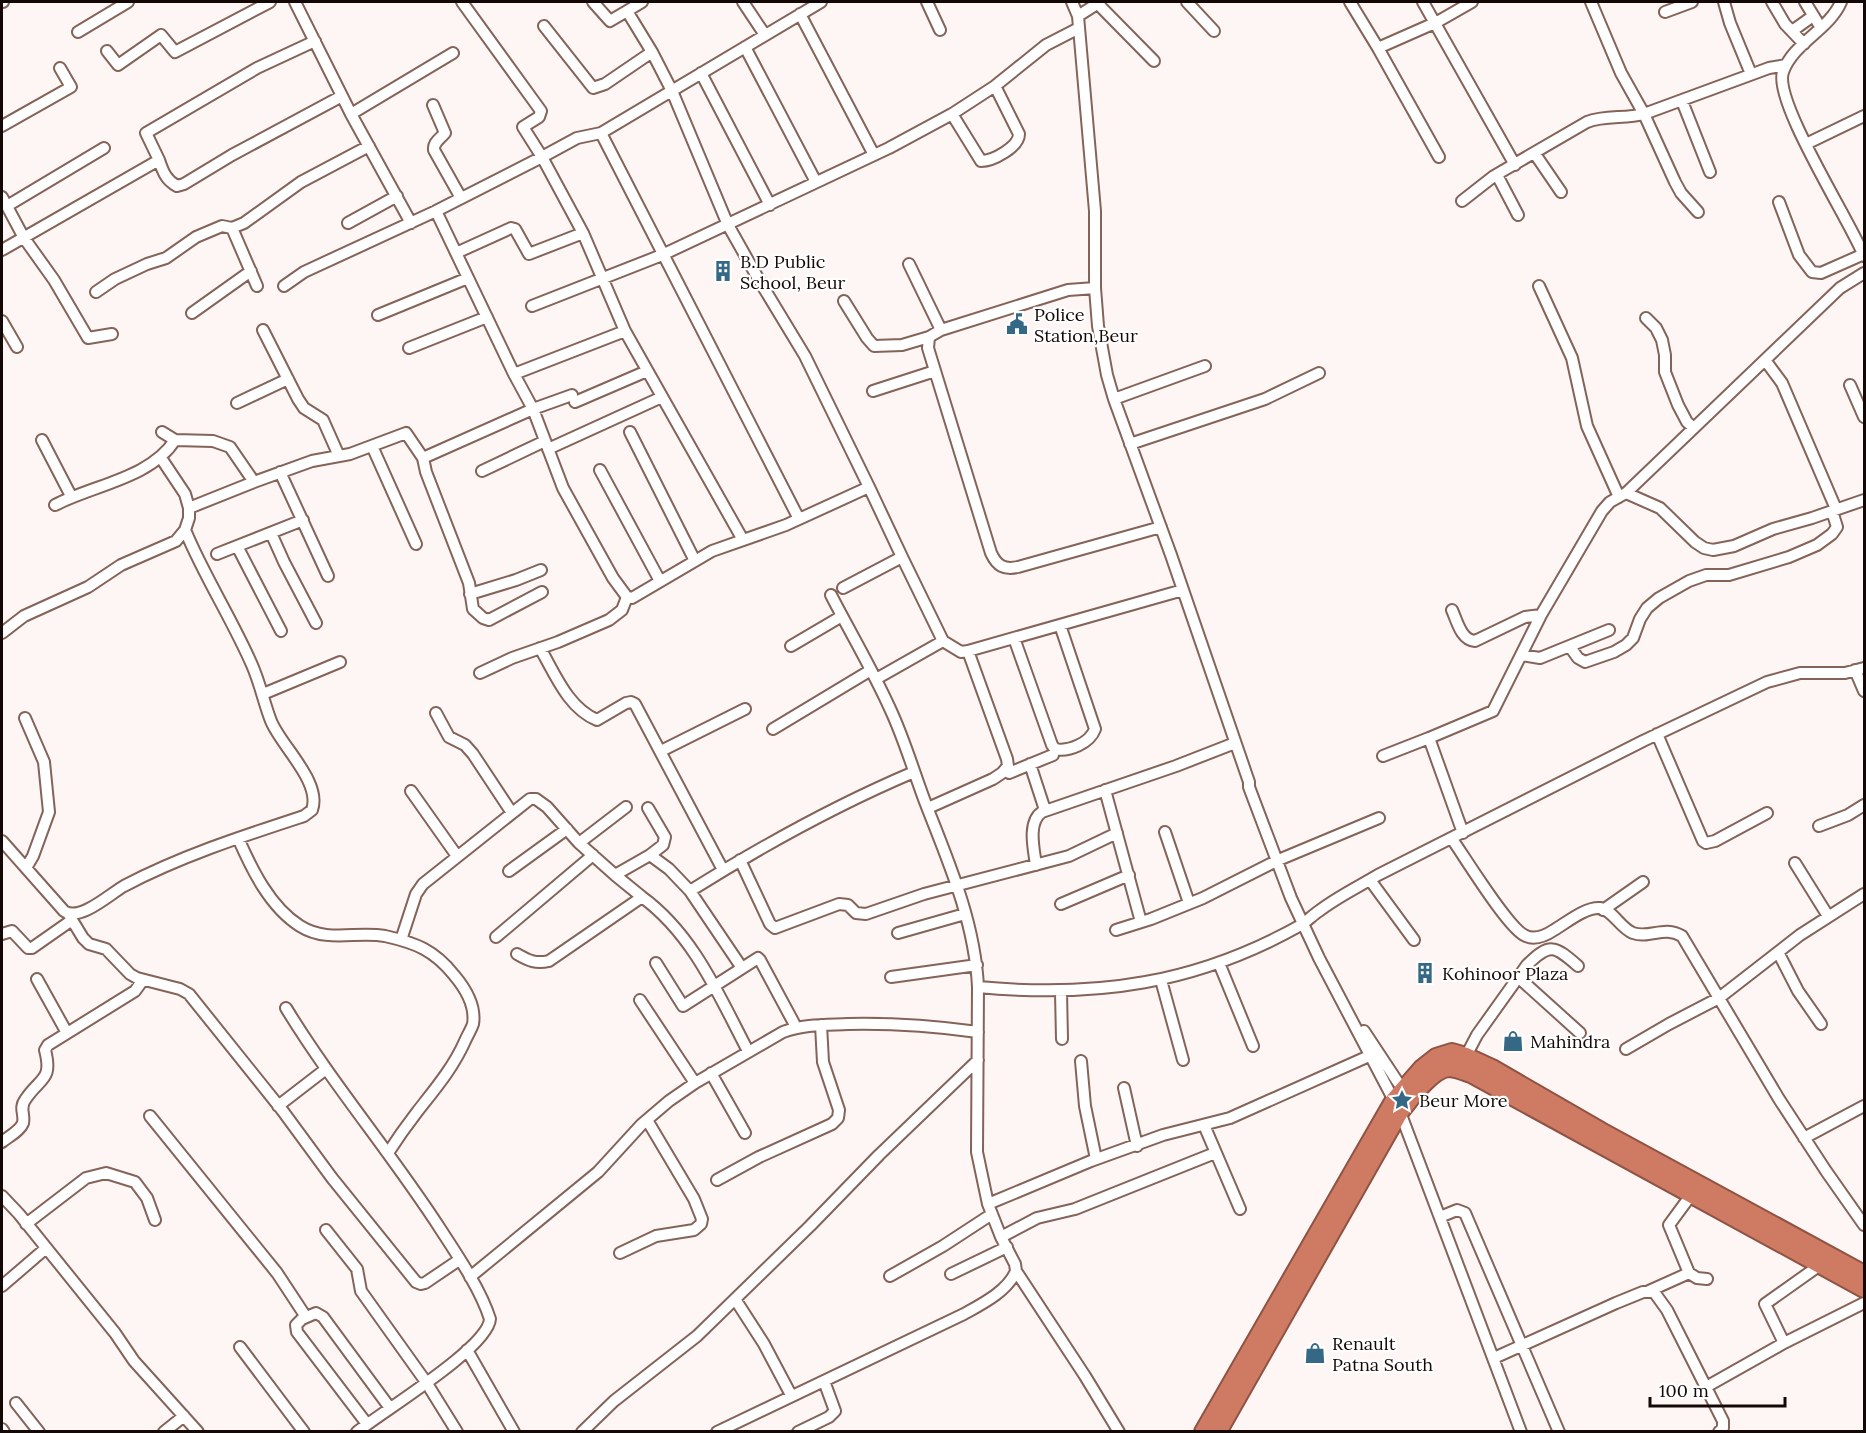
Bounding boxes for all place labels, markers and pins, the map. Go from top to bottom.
place label: B.D Public School, Beur [740,250,846,294]
building icon: B.D Public School, Beur [711,259,735,283]
place label: Police Station,Beur [1034,303,1138,347]
public building icon: Police Station,Beur [1005,312,1029,336]
building icon: Kohinoor Plaza [1413,961,1437,985]
place label: Kohinoor Plaza [1442,962,1568,985]
shop icon: Mahindra [1501,1029,1525,1053]
place label: Mahindra [1530,1030,1610,1053]
place icon: Beur More [1390,1088,1414,1112]
place label: Beur More [1419,1089,1508,1112]
place label: Renault Patna South [1332,1332,1433,1376]
shop icon: Renault Patna South [1303,1341,1327,1365]

